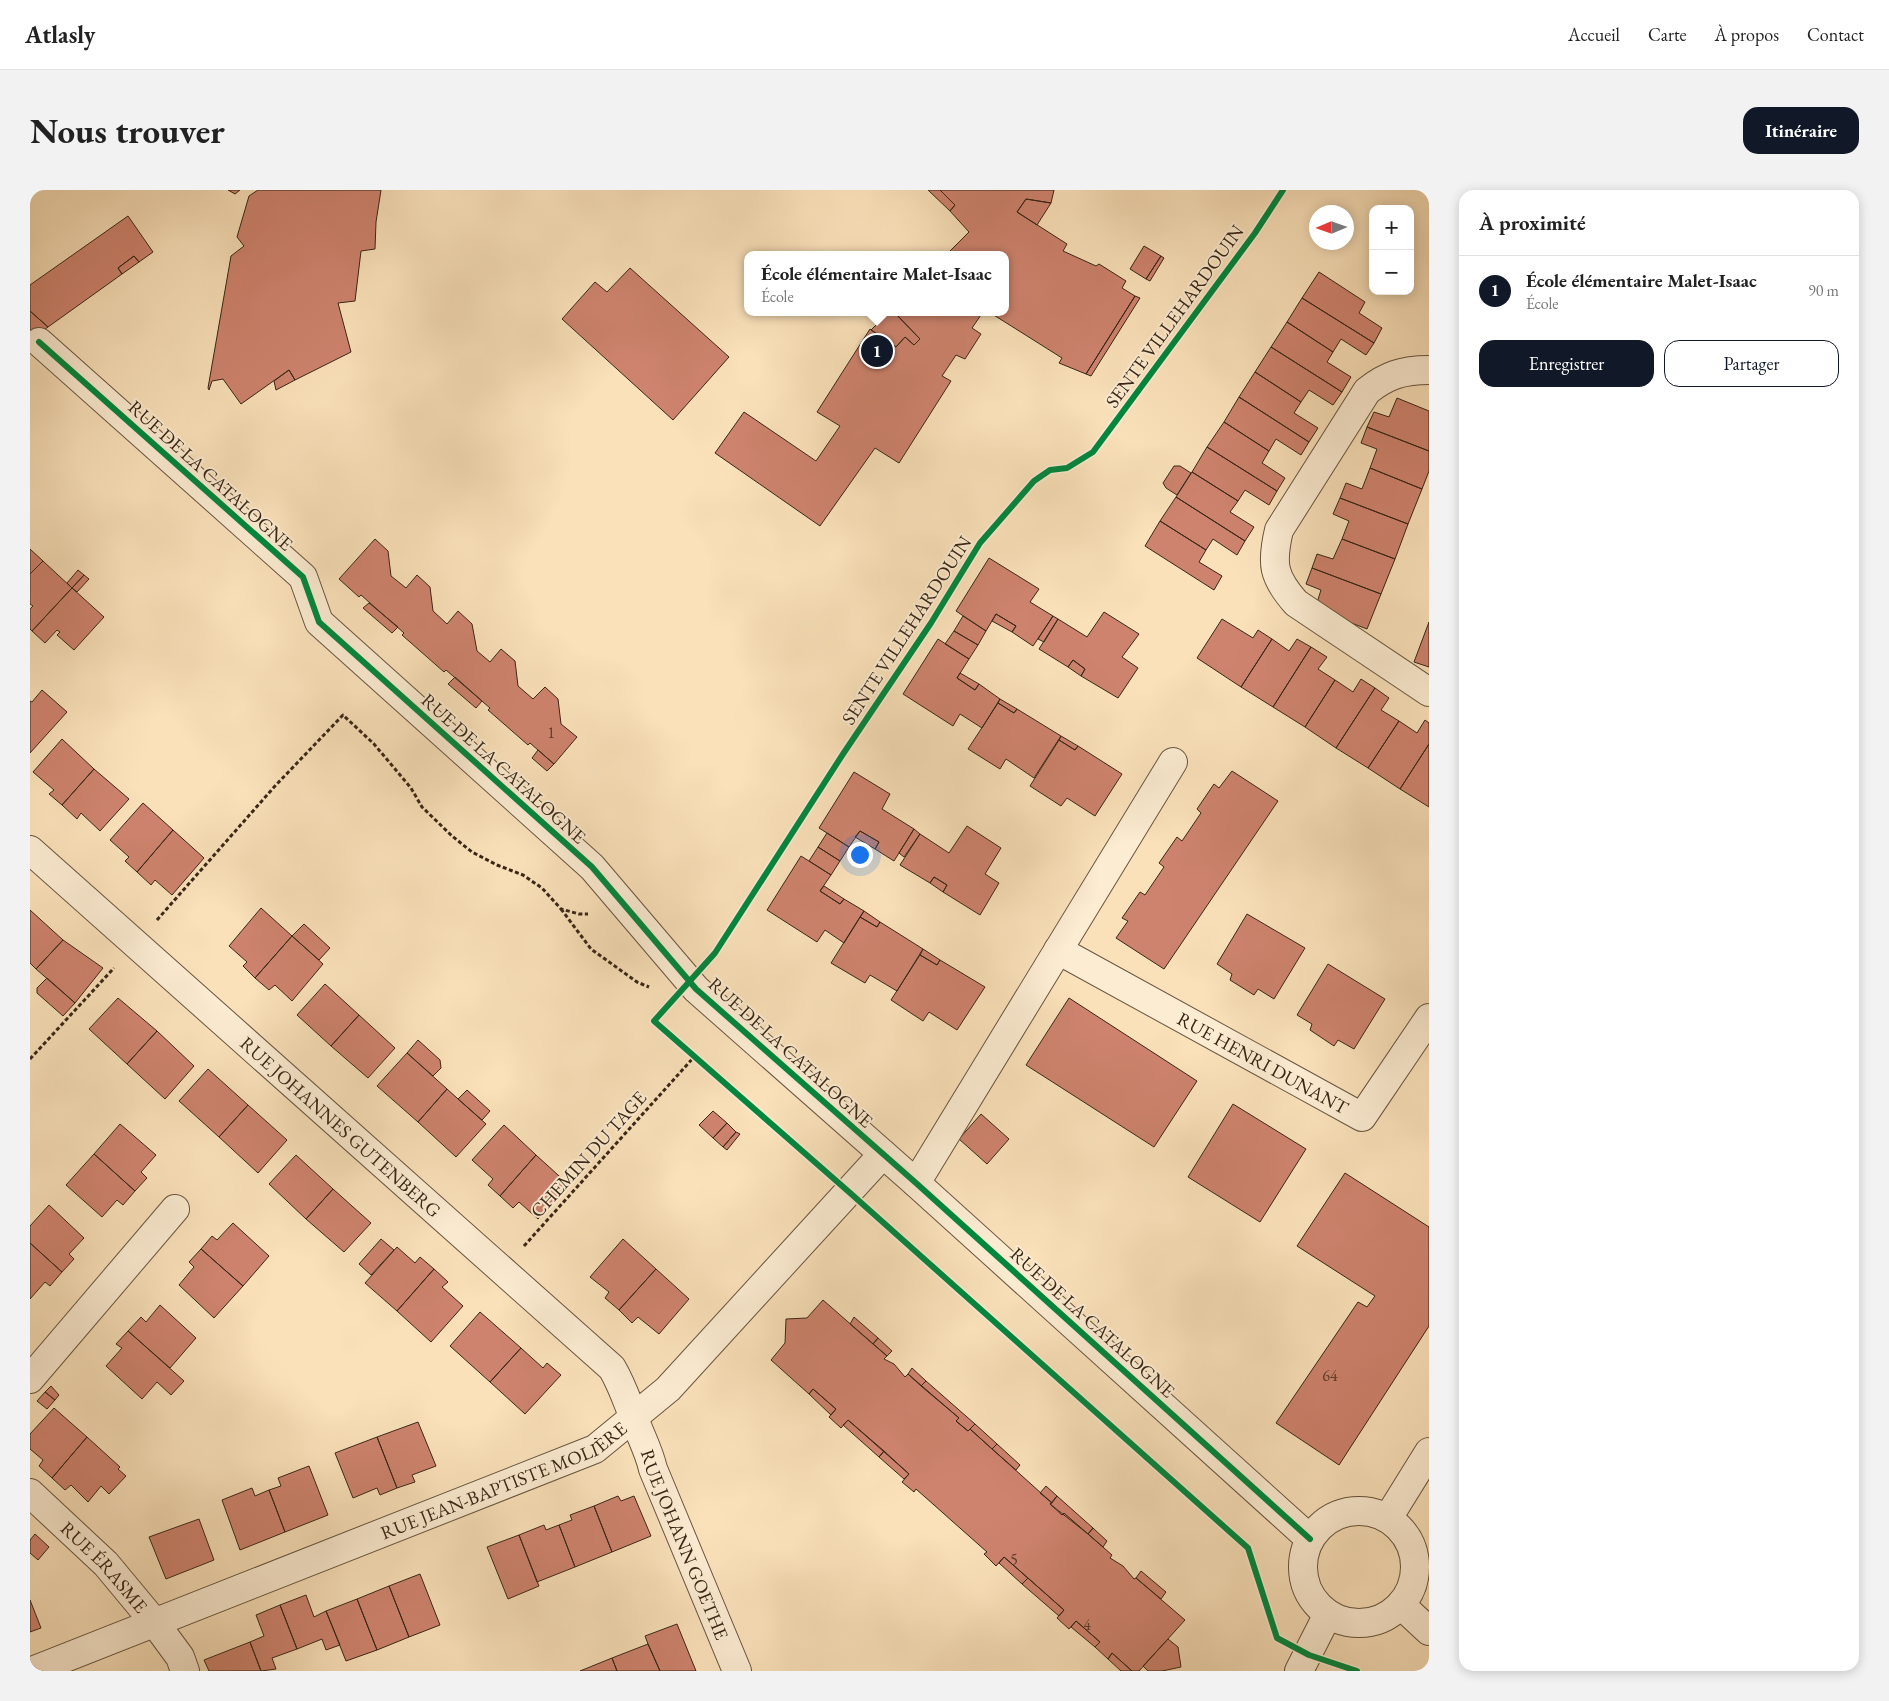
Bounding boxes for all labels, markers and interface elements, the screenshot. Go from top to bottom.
text: Atlasly [25,19,95,50]
text: Accueil [1568,23,1620,46]
text: Carte [1648,23,1687,46]
text: À propos [1715,23,1779,46]
text: Contact [1807,23,1864,46]
button: Itinéraire [1743,107,1859,154]
text: Nous trouver [30,108,225,153]
north arrow [1309,205,1354,250]
map controls [1369,205,1414,295]
button: + [1369,205,1414,250]
text: À proximité [1479,209,1586,236]
street label: SENTE VILLEHARDOUIN [1100,220,1249,413]
button: − [1369,250,1414,295]
popup [744,251,1009,316]
text: École élémentaire Malet-Isaac [761,261,992,286]
text: École élémentaire Malet-Isaac [1526,268,1757,293]
text: 1 [1491,280,1499,301]
text: 90 m [1808,280,1839,301]
text: École [761,286,794,307]
text: École [1526,293,1559,314]
pin: 1 [861,332,893,370]
button: Enregistrer [1479,340,1654,387]
button: Partager [1664,340,1839,387]
street label: RUE DE LA CATALOGNE [123,395,298,556]
street label: SENTE VILLEHARDOUIN [836,531,977,730]
street label: RUE DE LA CATALOGNE [416,688,591,849]
house number: 1 [547,722,555,743]
your location [847,842,873,868]
street label: RUE DE LA CATALOGNE [703,972,878,1133]
street label: RUE HENRI DUNANT [1173,1006,1353,1120]
street label: RUE JOHANNES GUTENBERG [235,1031,446,1223]
street label: CHEMIN DU TAGE [525,1085,652,1223]
street label: RUE DE LA CATALOGNE [1005,1242,1180,1403]
house number: 64 [1322,1365,1338,1386]
street label: RUE JEAN-BAPTISTE MOLIÈRE [377,1416,632,1545]
street label: RUE JOHANN GOETHE [635,1446,735,1644]
street label: RUE ÉRASME [55,1516,153,1618]
house number: 5 [1010,1549,1018,1570]
house number: 4 [1083,1614,1091,1635]

